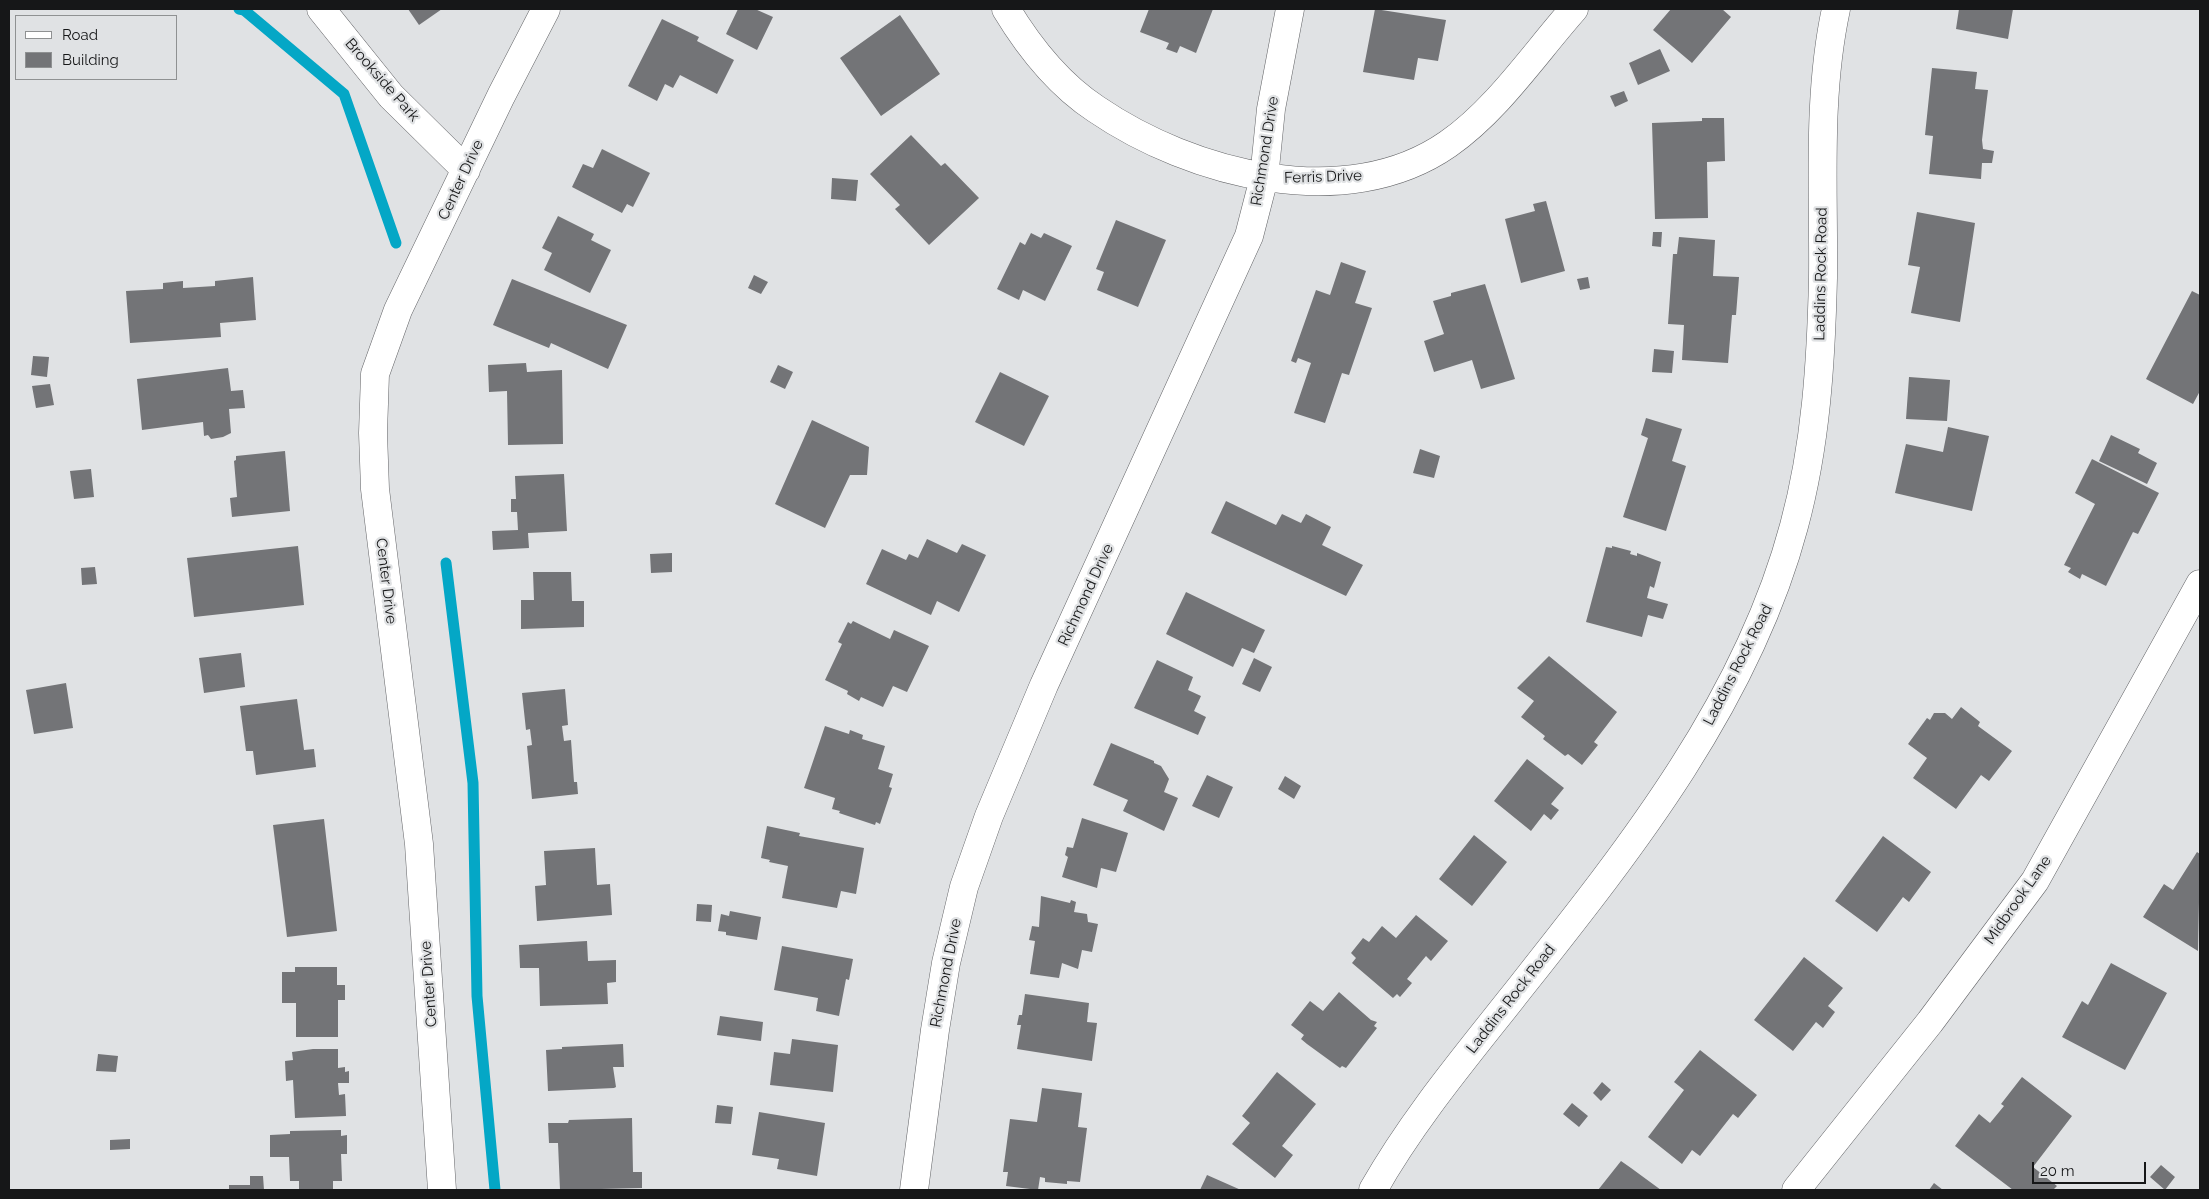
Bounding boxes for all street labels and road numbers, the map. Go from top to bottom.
street label: Brookside Park [341,35,423,125]
street label: Richmond Drive [1247,95,1283,207]
street label: Center Drive [435,137,487,223]
street label: Ferris Drive [1284,167,1362,187]
street label: Laddins Rock Road [1811,207,1831,341]
street label: Center Drive [372,537,400,625]
street label: Richmond Drive [1055,541,1117,649]
street label: Laddins Rock Road [1700,602,1776,728]
street label: Midbrook Lane [1981,852,2055,948]
street label: Richmond Drive [927,917,965,1029]
street label: Center Drive [417,940,441,1028]
street label: Laddins Rock Road [1463,941,1559,1057]

